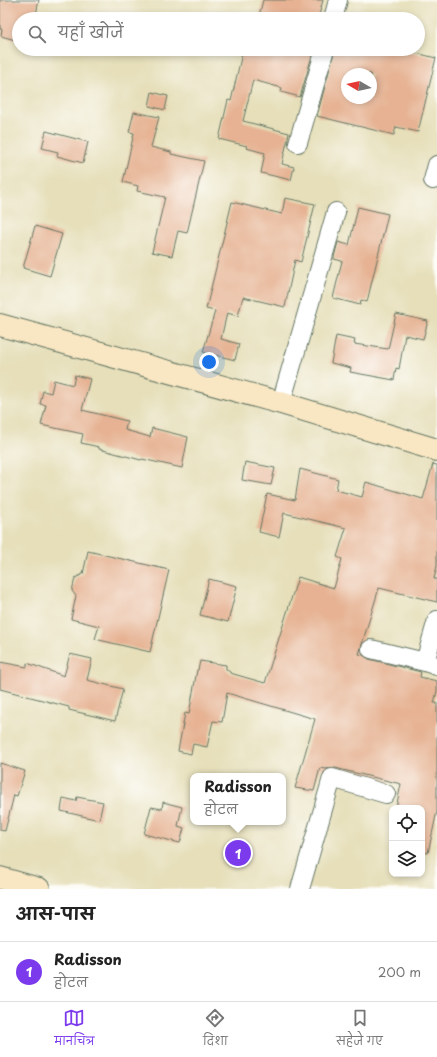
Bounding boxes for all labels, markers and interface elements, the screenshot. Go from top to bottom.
search box [12,12,425,56]
text: यहाँ खोजें [58,20,124,43]
icon: search [26,23,48,45]
north arrow [341,68,377,104]
your location [199,352,219,372]
popup [190,773,286,825]
text: Radisson [204,774,272,797]
text: होटल [204,799,238,818]
map controls [389,805,425,877]
button: locate [389,805,425,841]
pin: 1 [225,838,251,868]
button: layers [389,841,425,877]
text: आस-पास [16,900,95,926]
text: Radisson [54,947,122,970]
text: 1 [26,962,32,981]
text: 200 m [378,962,421,981]
text: होटल [54,972,88,991]
tab: मानचित्र [54,1007,95,1053]
tab: दिशा [203,1007,228,1053]
tab: सहेजे गए [336,1007,383,1053]

